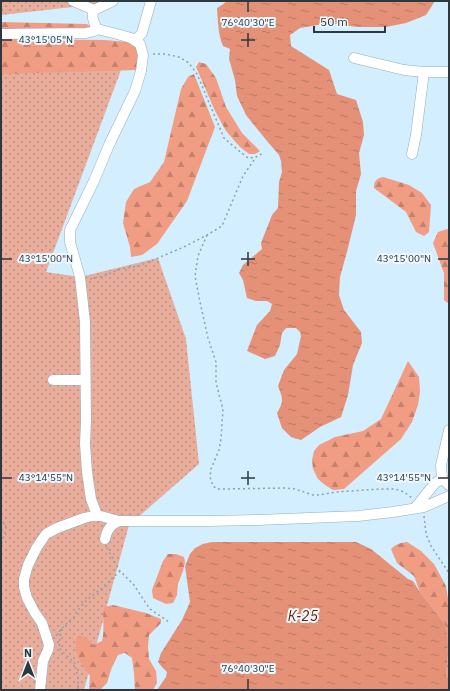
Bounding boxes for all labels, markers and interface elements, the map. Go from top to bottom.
scale bar [314,8,385,34]
text: 50 m [320,14,348,29]
text: 76°40'30"E [221,16,275,29]
text: 43°15'05"N [19,33,73,46]
text: 43°15'00"N [19,252,73,265]
text: 43°15'00"N [377,252,431,265]
text: 43°14'55"N [19,471,73,484]
text: 43°14'55"N [377,471,431,484]
water label: К-25 [288,607,319,625]
north arrow [8,643,48,683]
text: N [24,646,32,660]
text: 76°40'30"E [221,662,275,675]

